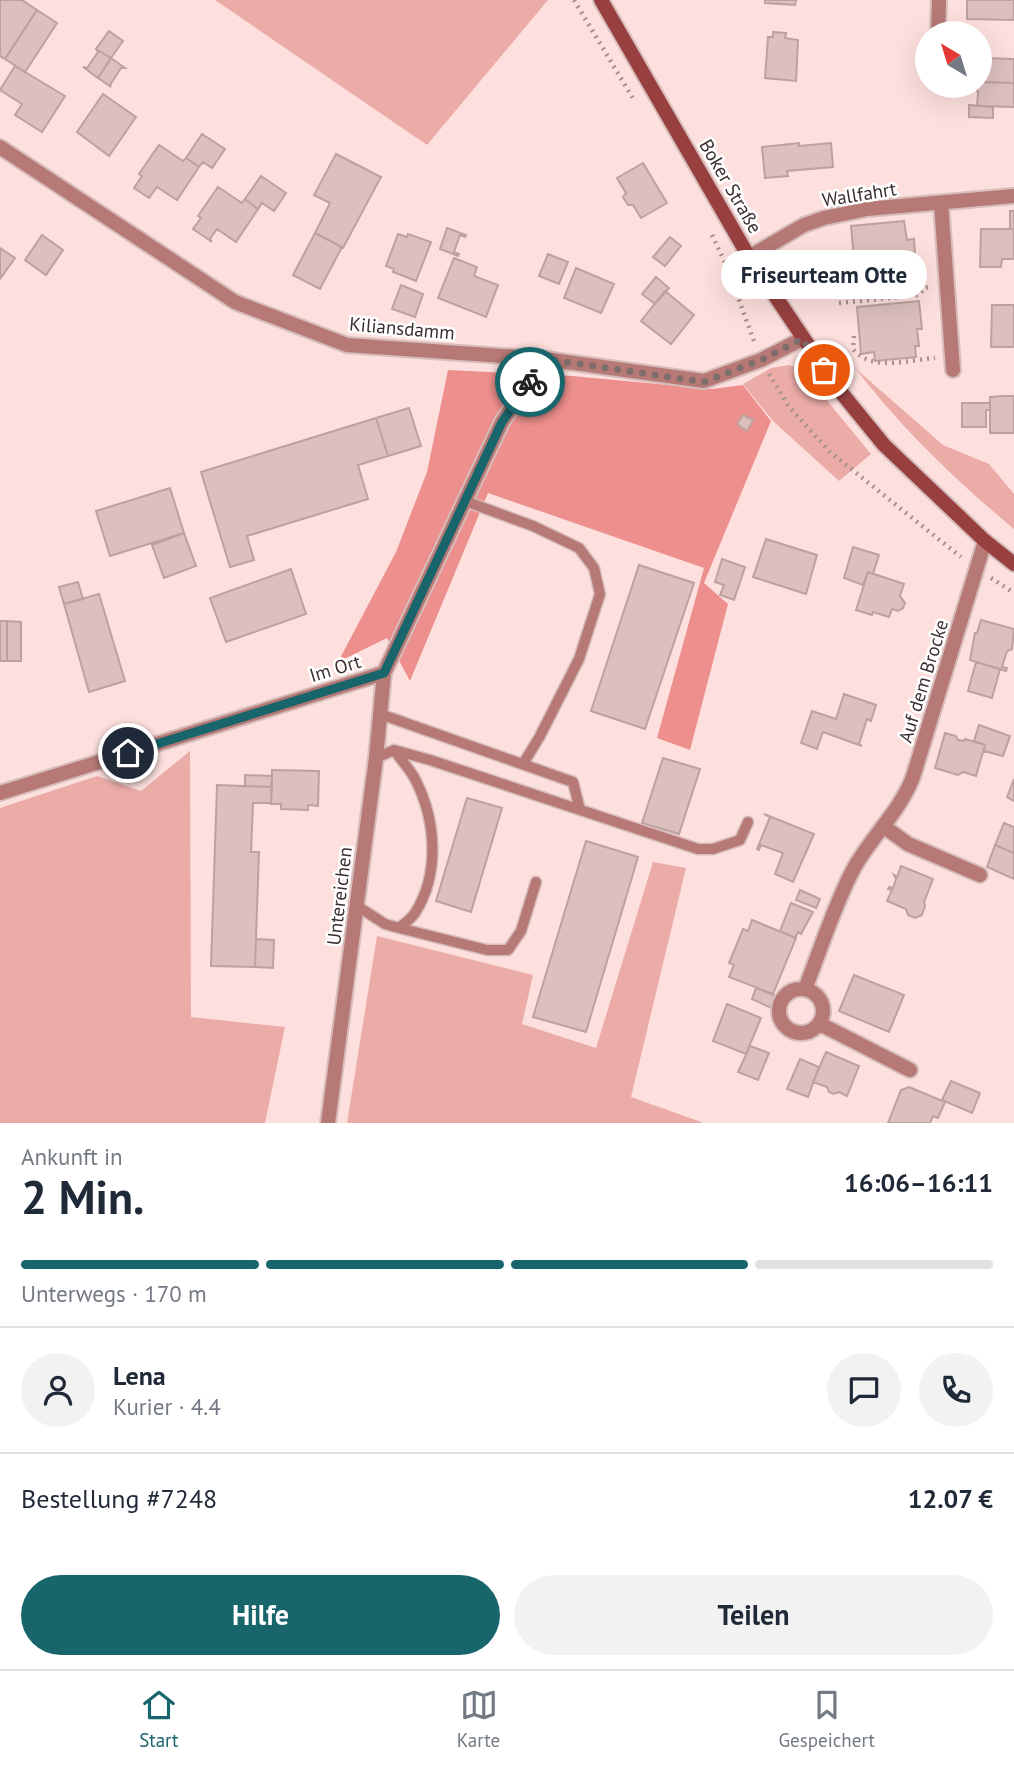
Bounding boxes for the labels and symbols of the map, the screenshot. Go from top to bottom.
north arrow [915,21,992,98]
street label: Boker Straße [694,135,768,237]
street label: Wallfahrt [820,176,898,212]
callout: Friseurteam Otte [721,251,927,300]
street label: Kiliansdamm [348,311,456,345]
pin [794,340,854,400]
courier [495,347,565,417]
street label: Auf dem Brocke [893,616,953,746]
street label: Im Ort [306,649,364,687]
pin [98,723,158,783]
street label: Untereichen [321,845,357,947]

